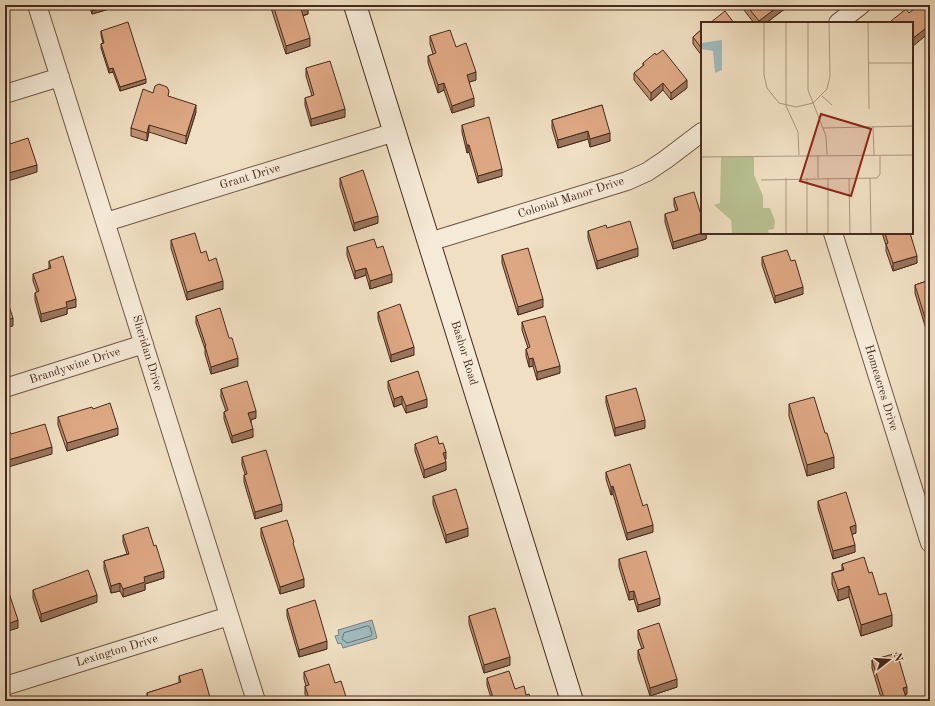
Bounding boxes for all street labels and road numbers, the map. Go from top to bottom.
street label: Grant Drive [218,162,282,192]
street label: Colonial Manor Drive [516,175,626,221]
street label: Sheridan Drive [130,314,164,393]
street label: Bashor Road [448,319,480,387]
street label: Homeacres Drive [862,343,900,433]
street label: Brandywine Drive [28,345,122,386]
street label: Lexington Drive [75,633,160,669]

